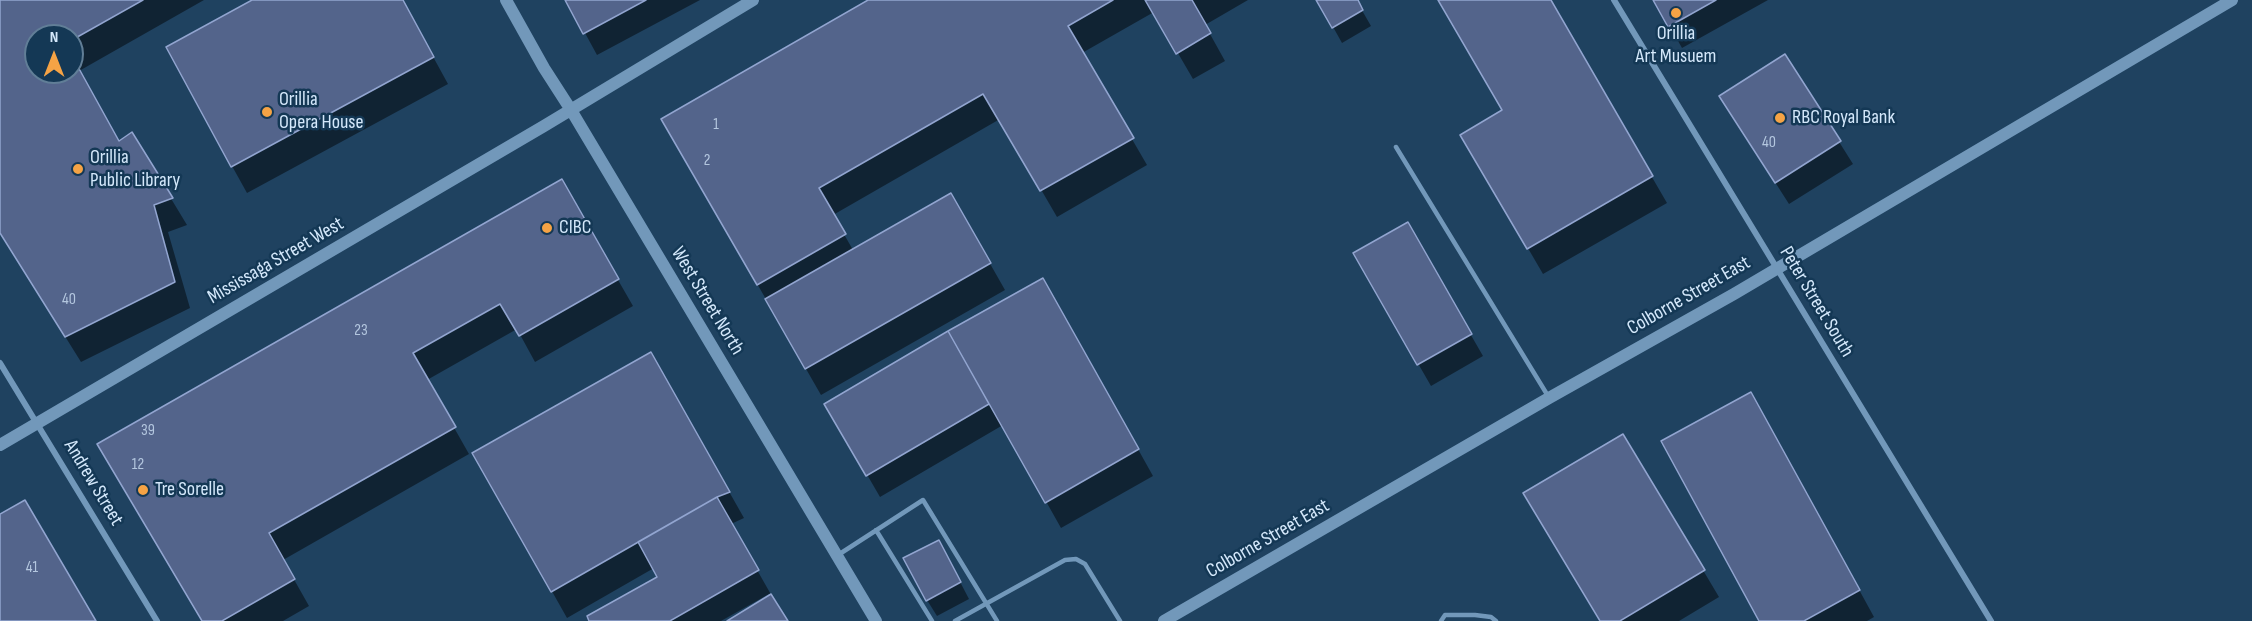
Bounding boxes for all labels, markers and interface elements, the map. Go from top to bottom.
marker: Orillia Art Musuem [1669,6,1683,20]
place label: Orillia Art Musuem [1636,22,1716,69]
north arrow [24,24,84,84]
text: N [50,28,58,47]
place label: Orillia Opera House [279,88,364,135]
marker: Orillia Opera House [260,105,274,119]
place label: RBC Royal Bank [1792,106,1895,130]
marker: RBC Royal Bank [1773,111,1787,125]
house number: 1 [713,115,719,135]
house number: 40 [1762,133,1776,153]
place label: Orillia Public Library [90,146,180,193]
house number: 2 [704,151,710,171]
marker: Orillia Public Library [71,162,85,176]
street label: Mississaga Street West [204,212,348,310]
place label: CIBC [559,216,591,240]
marker: CIBC [540,221,554,235]
street label: Peter Street South [1774,242,1858,362]
street label: West Street North [665,243,749,359]
street label: Colborne Street East [1623,251,1755,341]
house number: 40 [62,290,76,310]
house number: 23 [354,321,368,341]
house number: 39 [141,421,155,441]
street label: Andrew Street [58,436,128,530]
house number: 12 [132,455,144,475]
place label: Tre Sorelle [155,478,224,502]
marker: Tre Sorelle [136,483,150,497]
street label: Colborne Street East [1202,494,1334,584]
house number: 41 [26,558,38,578]

